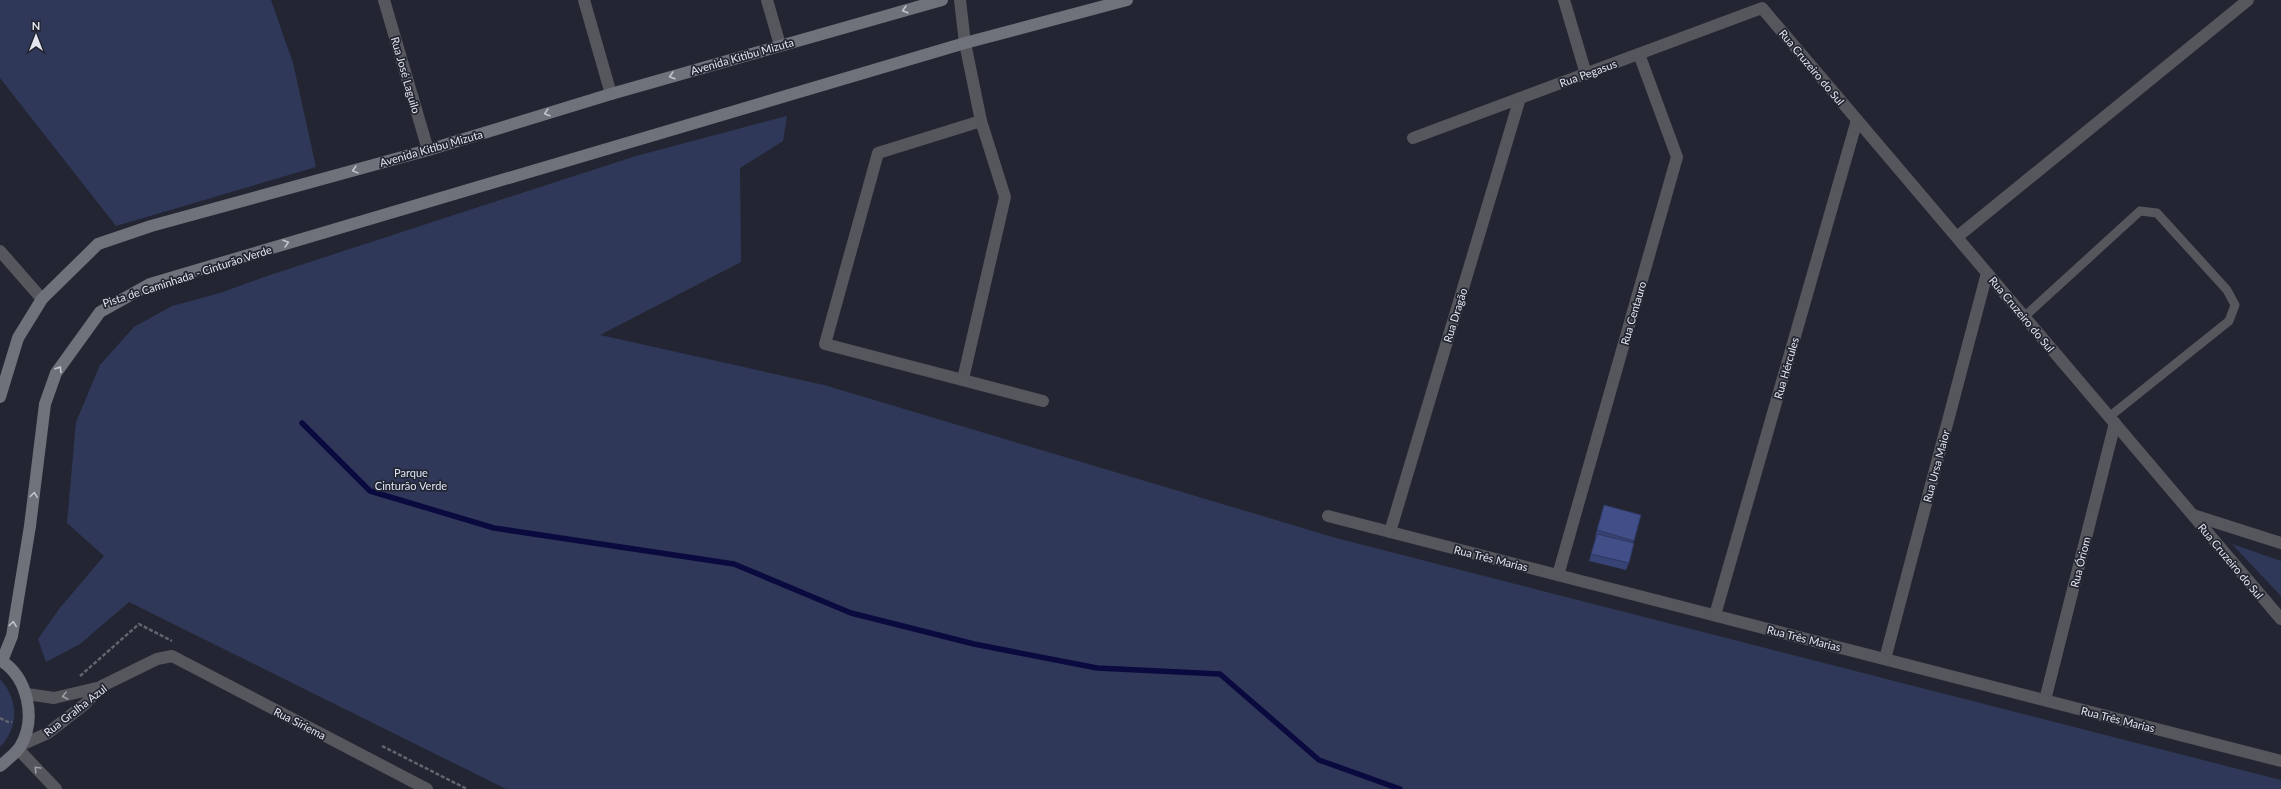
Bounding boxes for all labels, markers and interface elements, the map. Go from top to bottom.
one-way arrow [901,6,908,14]
north arrow [16,16,56,56]
text: N [32,19,40,32]
street label: Rua Cruzeiro do Sul [1777,27,1847,107]
street label: Rua José Laguilo [389,35,423,115]
street label: Avenida Kitibu Mizuta [689,35,795,77]
street label: Rua Pegasus [1558,57,1619,89]
one-way arrow [669,71,676,80]
one-way arrow [544,108,551,117]
street label: Avenida Kitibu Mizuta [378,127,484,169]
one-way arrow [352,165,359,174]
one-way arrow [282,239,289,248]
street label: Pista de Caminhada - Cinturão Verde [101,242,273,310]
street label: Rua Cruzeiro do Sul [1987,274,2057,354]
street label: Rua Centauro [1618,280,1648,346]
street label: Rua Dragão [1441,286,1469,344]
street label: Rua Hércules [1771,335,1801,400]
one-way arrow [54,366,62,373]
street label: Rua Ursa Maior [1920,428,1952,504]
park label: Parque Cinturão Verde [375,466,447,492]
one-way arrow [29,492,38,499]
street label: Rua Cruzeiro do Sul [2196,521,2266,601]
street label: Rua Óriom [2067,535,2093,589]
street label: Rua Três Marias [1453,543,1529,574]
one-way arrow [8,621,17,627]
street label: Rua Três Marias [1766,623,1842,654]
street label: Rua Gralha Azul [41,681,109,739]
one-way arrow [61,691,68,699]
street label: Rua Siriema [272,704,328,742]
street label: Rua Três Marias [2080,704,2156,735]
one-way arrow [34,766,42,774]

